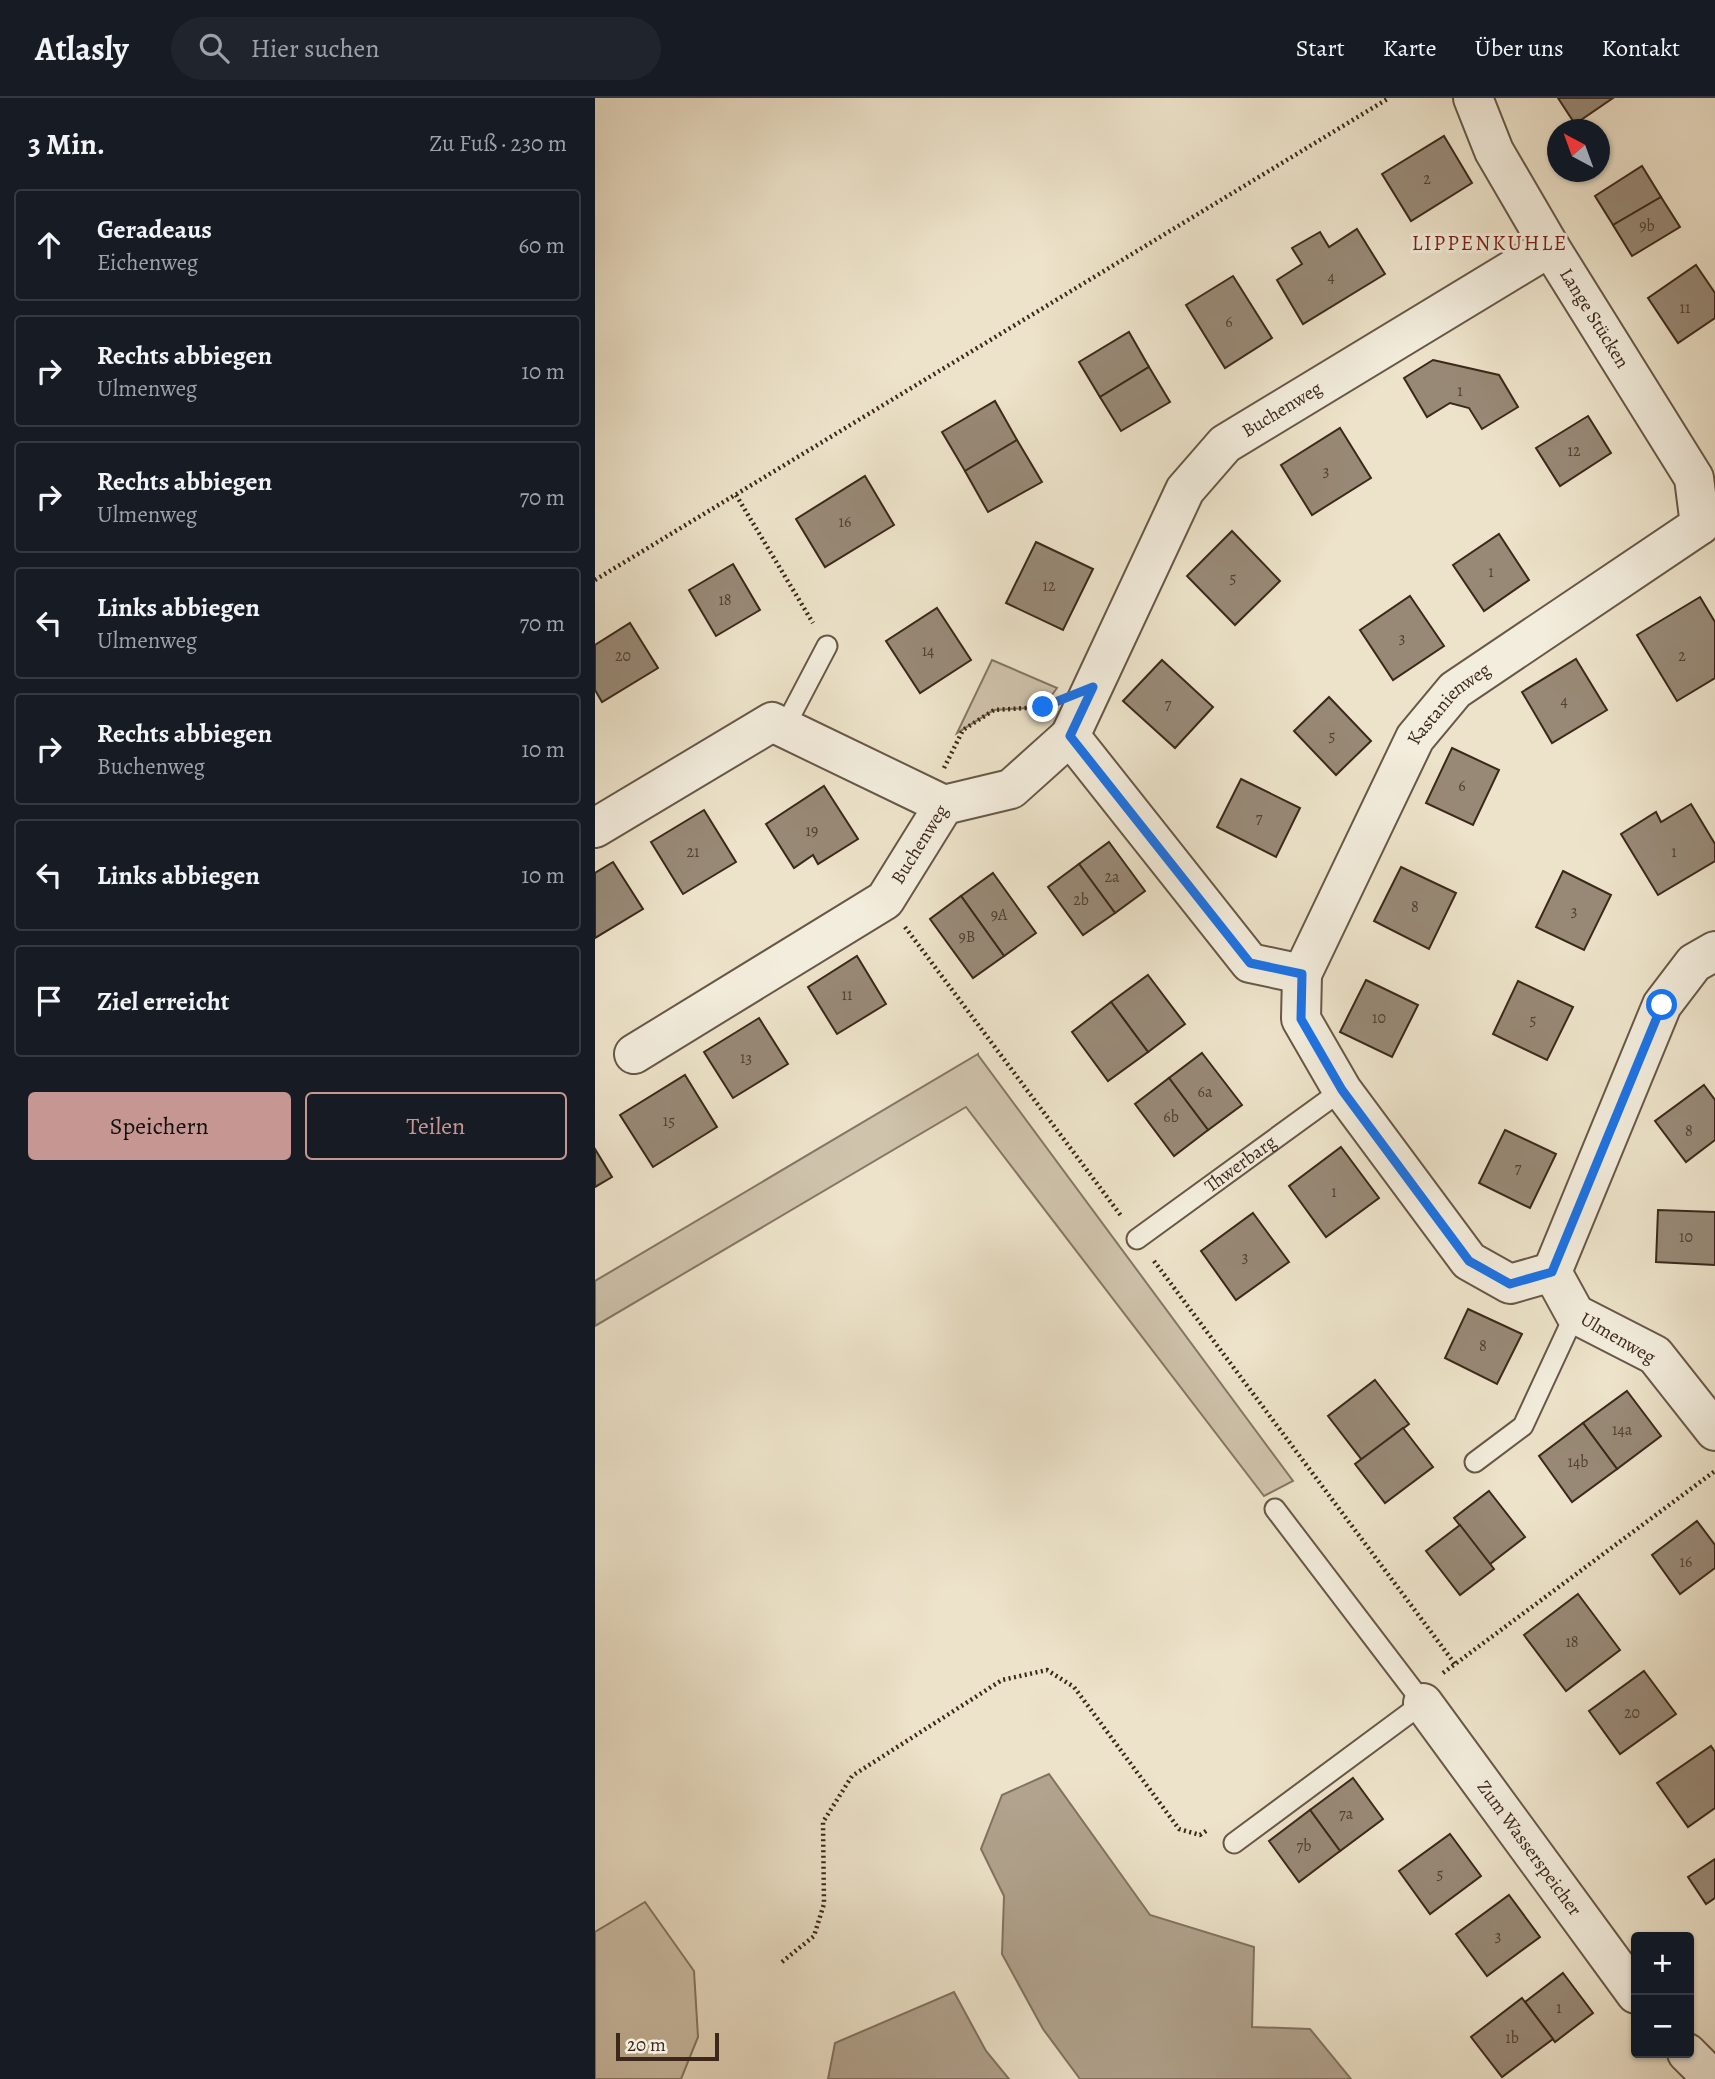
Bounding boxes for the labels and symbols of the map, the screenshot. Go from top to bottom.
north arrow [1547,119,1610,182]
house number: 2 [1423,168,1431,190]
house number: 9b [1639,215,1655,237]
district label: LIPPENKUHLE [1412,229,1568,257]
street label: Lange Stücken [1553,263,1635,373]
house number: 4 [1327,266,1335,288]
house number: 11 [1680,297,1691,319]
house number: 6 [1225,311,1233,333]
street label: Buchenweg [1237,375,1327,444]
house number: 1 [1457,380,1463,402]
house number: 12 [1567,440,1581,462]
house number: 3 [1323,460,1329,482]
house number: 16 [839,511,851,533]
house number: 1 [1488,561,1494,583]
house number: 5 [1230,567,1237,589]
house number: 12 [1042,575,1056,597]
house number: 18 [718,589,732,611]
house number: 3 [1399,627,1405,649]
house number: 14 [922,640,934,662]
house number: 20 [615,645,631,667]
house number: 2 [1678,645,1686,667]
street label: Kastanienweg [1401,656,1496,749]
house number: 4 [1560,690,1568,712]
route end [1027,691,1058,722]
house number: 7 [1165,693,1172,715]
house number: 5 [1329,725,1336,747]
house number: 6 [1458,775,1466,797]
street label: Buchenweg [885,799,954,889]
house number: 7 [1256,807,1263,829]
house number: 19 [806,820,818,842]
house number: 21 [686,841,700,863]
house number: 1 [1671,841,1677,863]
house number: 2a [1104,866,1120,888]
house number: 2b [1073,889,1089,911]
house number: 8 [1411,896,1419,918]
house number: 3 [1571,900,1577,922]
house number: 9A [991,904,1008,926]
house number: 9B [959,926,975,948]
house number: 11 [842,984,853,1006]
route start [1646,989,1677,1020]
house number: 10 [1372,1007,1386,1029]
house number: 5 [1530,1009,1537,1031]
house number: 13 [740,1047,752,1069]
house number: 6a [1198,1081,1213,1103]
house number: 6b [1163,1106,1179,1128]
house number: 15 [663,1110,675,1132]
house number: 8 [1685,1120,1693,1142]
street label: Thwerbarg [1199,1129,1282,1199]
house number: 7 [1515,1157,1522,1179]
house number: 1 [1331,1181,1337,1203]
house number: 10 [1679,1226,1693,1248]
house number: 3 [1242,1246,1248,1268]
street label: Ulmenweg [1576,1306,1661,1370]
house number: 8 [1479,1335,1487,1357]
house number: 14a [1612,1419,1633,1441]
house number: 14b [1568,1451,1588,1473]
house number: 16 [1680,1551,1692,1573]
house number: 18 [1565,1631,1579,1653]
house number: 20 [1624,1702,1640,1724]
street label: Zum Wasserspeicher [1471,1775,1588,1921]
house number: 7a [1339,1803,1354,1825]
house number: 7b [1297,1835,1311,1857]
house number: 5 [1437,1863,1444,1885]
house number: 3 [1495,1925,1501,1947]
house number: 1 [1556,1997,1562,2019]
house number: 1b [1505,2027,1519,2049]
scale bar [616,2030,719,2062]

